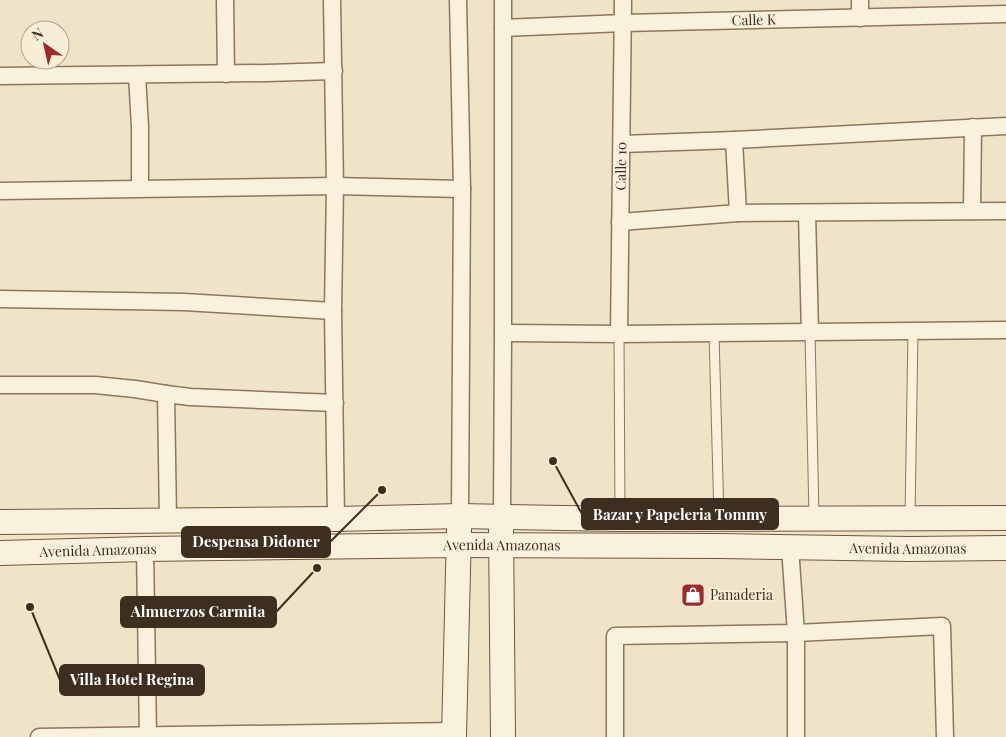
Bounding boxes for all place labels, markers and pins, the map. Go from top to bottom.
callout: Bazar y Papeleria Tommy [582,499,778,529]
callout: Despensa Didoner [182,527,330,557]
shop icon: Panaderia [680,582,706,608]
place label: Panaderia [710,585,773,604]
callout: Almuerzos Carmita [121,597,276,627]
callout: Villa Hotel Regina [60,665,204,695]

